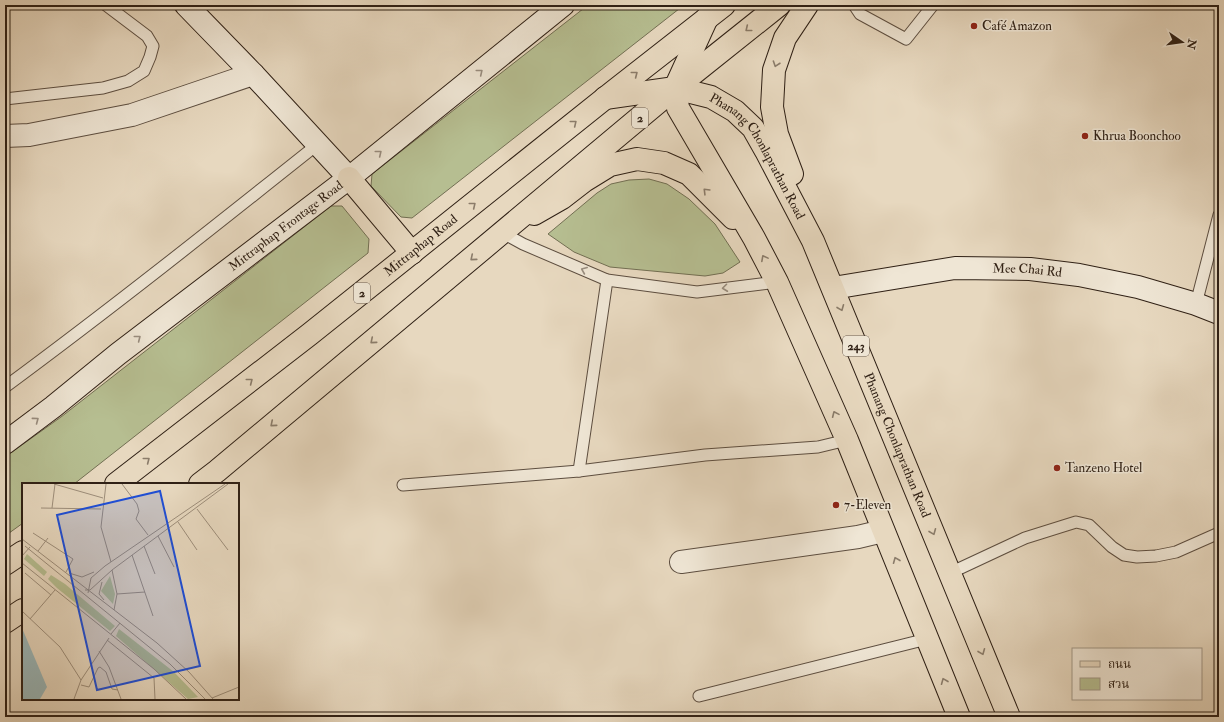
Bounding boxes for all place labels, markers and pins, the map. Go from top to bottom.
place label: Café Amazon [982,18,1052,34]
marker: Café Amazon [969,21,979,31]
place label: Khrua Boonchoo [1093,128,1181,144]
marker: Khrua Boonchoo [1080,131,1090,141]
place label: Tanzeno Hotel [1065,460,1143,476]
marker: Tanzeno Hotel [1052,463,1062,473]
place label: 7-Eleven [844,497,891,513]
marker: 7-Eleven [831,500,841,510]

